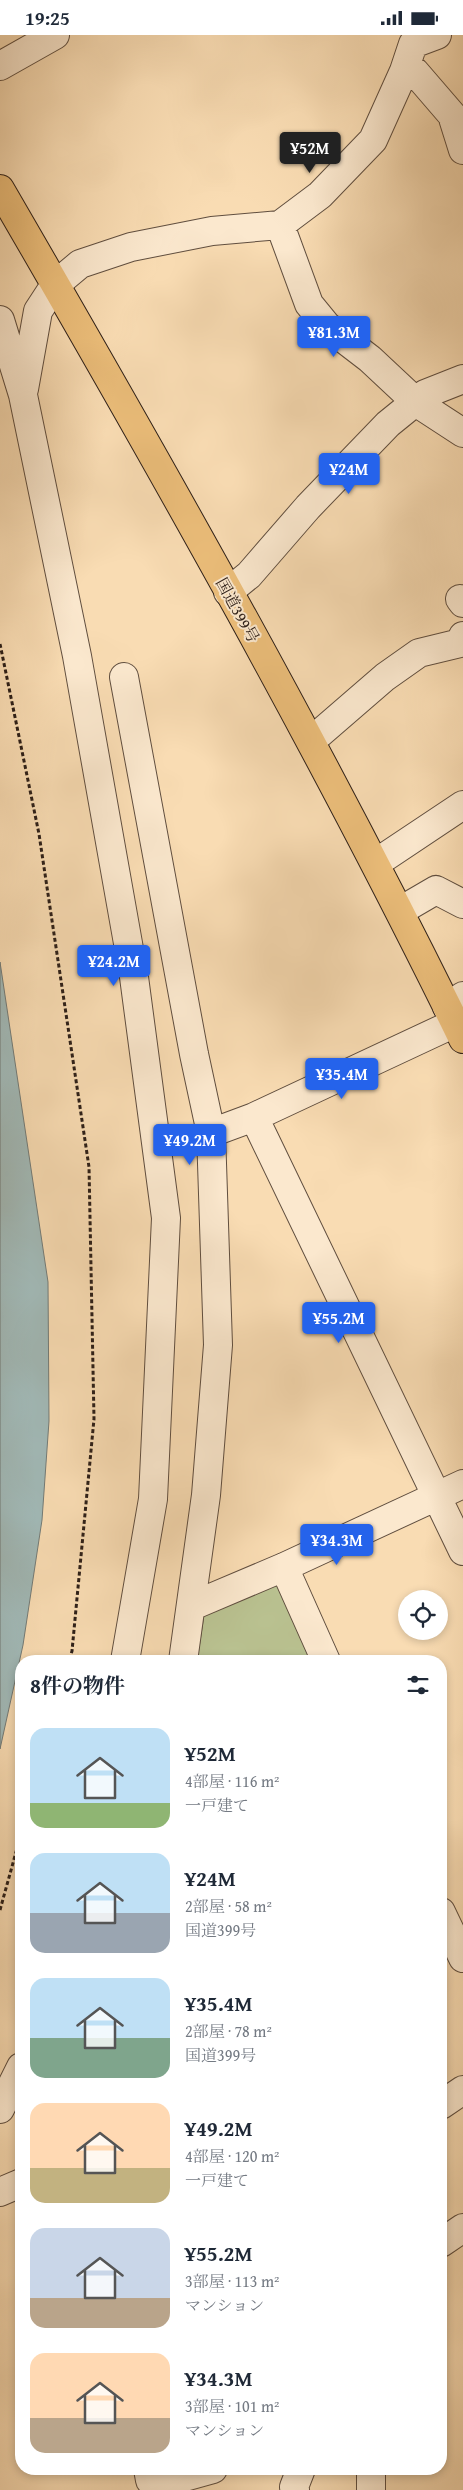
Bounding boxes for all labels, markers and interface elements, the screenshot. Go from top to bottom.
text: 19:25 [25,4,70,32]
pin: ¥52M [280,131,340,174]
text: ¥52M [291,136,329,160]
pin: ¥81.3M [293,315,375,358]
text: ¥81.3M [308,320,360,344]
pin: ¥24M [319,453,379,495]
text: ¥24M [330,457,368,481]
street label: 国道399号 [210,573,266,647]
pin: ¥24.2M [73,945,155,987]
text: ¥24.2M [88,949,140,973]
pin: ¥35.4M [301,1057,383,1100]
text: ¥35.4M [316,1062,368,1086]
pin: ¥49.2M [149,1123,231,1166]
text: ¥49.2M [164,1128,216,1152]
pin: ¥55.2M [298,1301,380,1344]
text: ¥55.2M [313,1306,365,1330]
pin: ¥34.3M [296,1523,378,1566]
text: ¥34.3M [311,1528,363,1552]
map controls [398,1590,448,1640]
button: locate [398,1590,448,1640]
text: 8件の物件 [30,1670,125,1701]
icon: filters [404,1671,432,1699]
text: ¥52M [185,1738,236,1769]
icon: home [70,1748,130,1808]
text: 4部屋 · 116 m² [185,1769,280,1793]
text: 一戸建て [185,1793,249,1817]
text: ¥24M [185,1863,236,1894]
icon: home [70,1873,130,1933]
text: 2部屋 · 58 m² [185,1894,272,1918]
text: 国道399号 [185,1918,256,1942]
text: ¥35.4M [185,1988,253,2019]
icon: home [70,1998,130,2058]
text: 2部屋 · 78 m² [185,2019,272,2043]
text: 国道399号 [185,2043,256,2067]
text: ¥49.2M [185,2113,253,2144]
icon: home [70,2123,130,2183]
text: 4部屋 · 120 m² [185,2144,280,2168]
text: 一戸建て [185,2168,249,2192]
text: ¥55.2M [185,2238,253,2269]
icon: home [70,2248,130,2308]
text: 3部屋 · 113 m² [185,2269,280,2293]
text: マンション [185,2293,264,2317]
text: ¥34.3M [185,2363,253,2394]
icon: home [70,2373,130,2433]
text: 3部屋 · 101 m² [185,2394,280,2418]
text: マンション [185,2418,264,2442]

